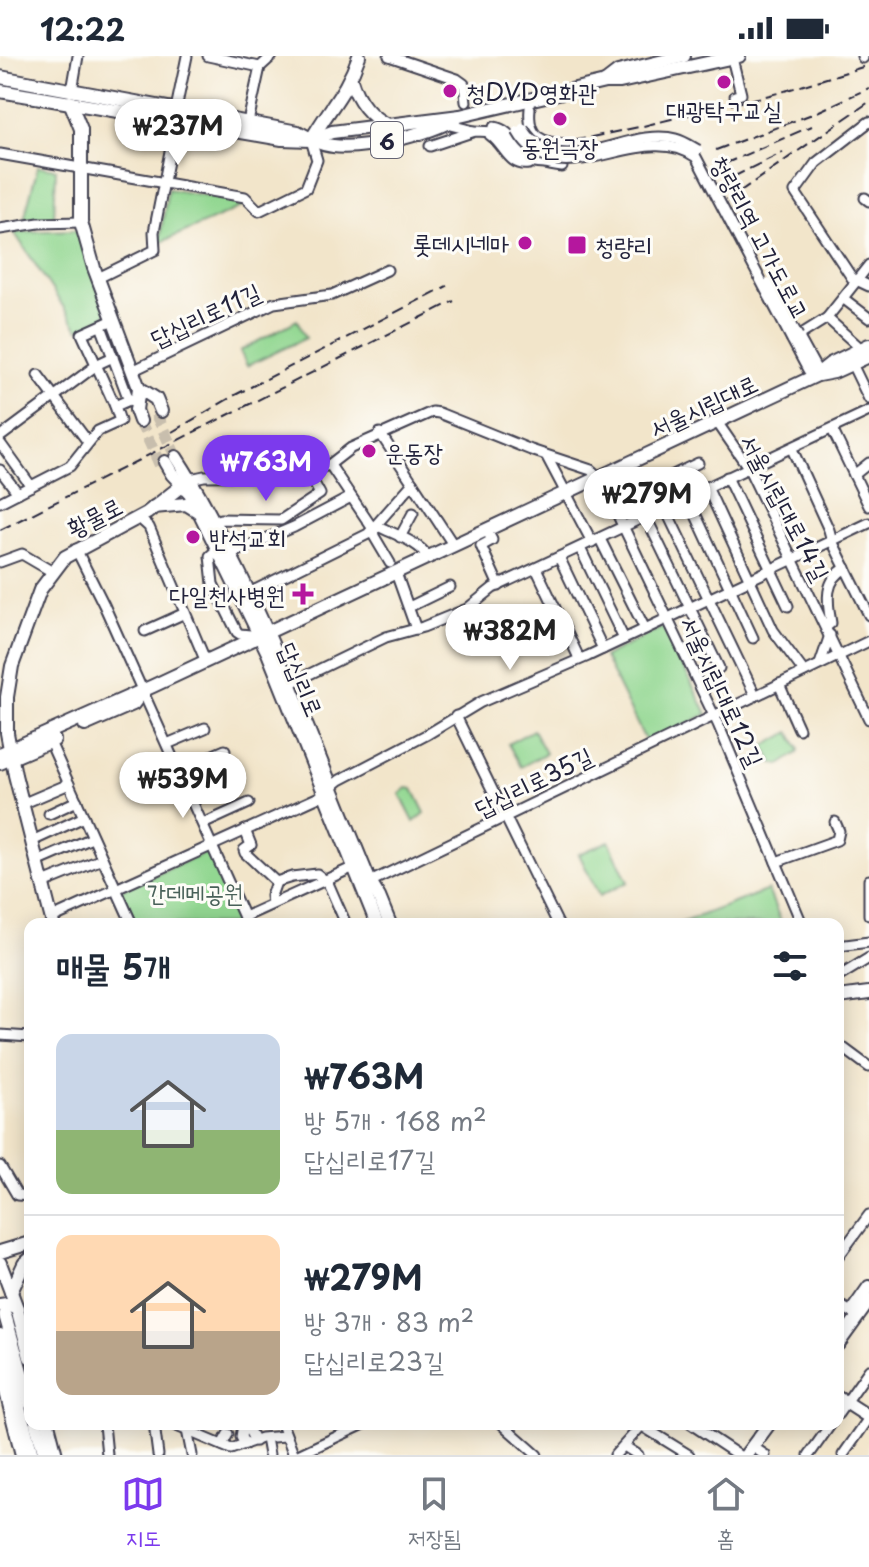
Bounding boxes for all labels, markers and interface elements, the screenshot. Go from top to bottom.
text: 12:22 [40,6,125,51]
place label: 청DVD영화관 [466,73,597,109]
marker: 대광탁구교실 [715,73,733,91]
marker: 청DVD영화관 [441,82,459,100]
place label: 대광탁구교실 [666,91,782,127]
pin: ₩237M [122,99,234,167]
text: ₩237M [133,105,223,144]
marker: 동원극장 [551,110,569,128]
road number: 6 [371,122,403,158]
place label: 동원극장 [521,128,599,164]
street label: 청량리역 고가도로교 [702,148,820,326]
place label: 롯데시네마 [412,225,509,261]
place label: 청량리 [595,227,653,263]
marker: 롯데시네마 [516,234,534,252]
marker: 청량리 [566,234,588,256]
street label: 답십리로11길 [144,273,266,355]
street label: 서울시립대로 [643,364,763,446]
street label: 서울시립대로14길 [732,427,840,587]
place label: 운동장 [385,433,443,469]
pin: ₩763M [210,435,322,503]
text: ₩763M [220,441,312,480]
marker: 운동장 [360,442,378,460]
pin: ₩279M [591,467,703,535]
text: ₩279M [602,473,692,512]
street label: 황물로 [60,487,128,545]
place label: 반석교회 [209,519,286,555]
marker: 반석교회 [184,528,202,546]
place label: 다일천사병원 [169,576,285,612]
marker: 다일천사병원 [292,583,314,605]
pin: ₩382M [454,604,566,672]
text: ₩382M [463,610,557,649]
street label: 서울시립대로12길 [672,610,774,772]
street label: 답십리로 [270,636,334,722]
street label: 답십리로35길 [468,737,598,825]
pin: ₩539M [127,752,239,820]
text: ₩539M [137,758,229,797]
park label: 간데메공원 [147,874,243,910]
text: 매물 5개 [56,940,171,992]
icon: filters [768,944,812,988]
text: ₩763M [304,1049,424,1101]
icon: home [120,1066,216,1162]
text: 방 5개 · 168 m² [304,1101,487,1140]
text: 답십리로17길 [304,1140,435,1179]
text: ₩279M [304,1250,423,1302]
icon: home [120,1267,216,1363]
text: 방 3개 · 83 m² [304,1302,474,1341]
text: 답십리로23길 [304,1341,444,1380]
tab: 지도 [121,1472,165,1553]
tab: 저장됨 [408,1472,461,1553]
tab: 홈 [704,1472,748,1553]

